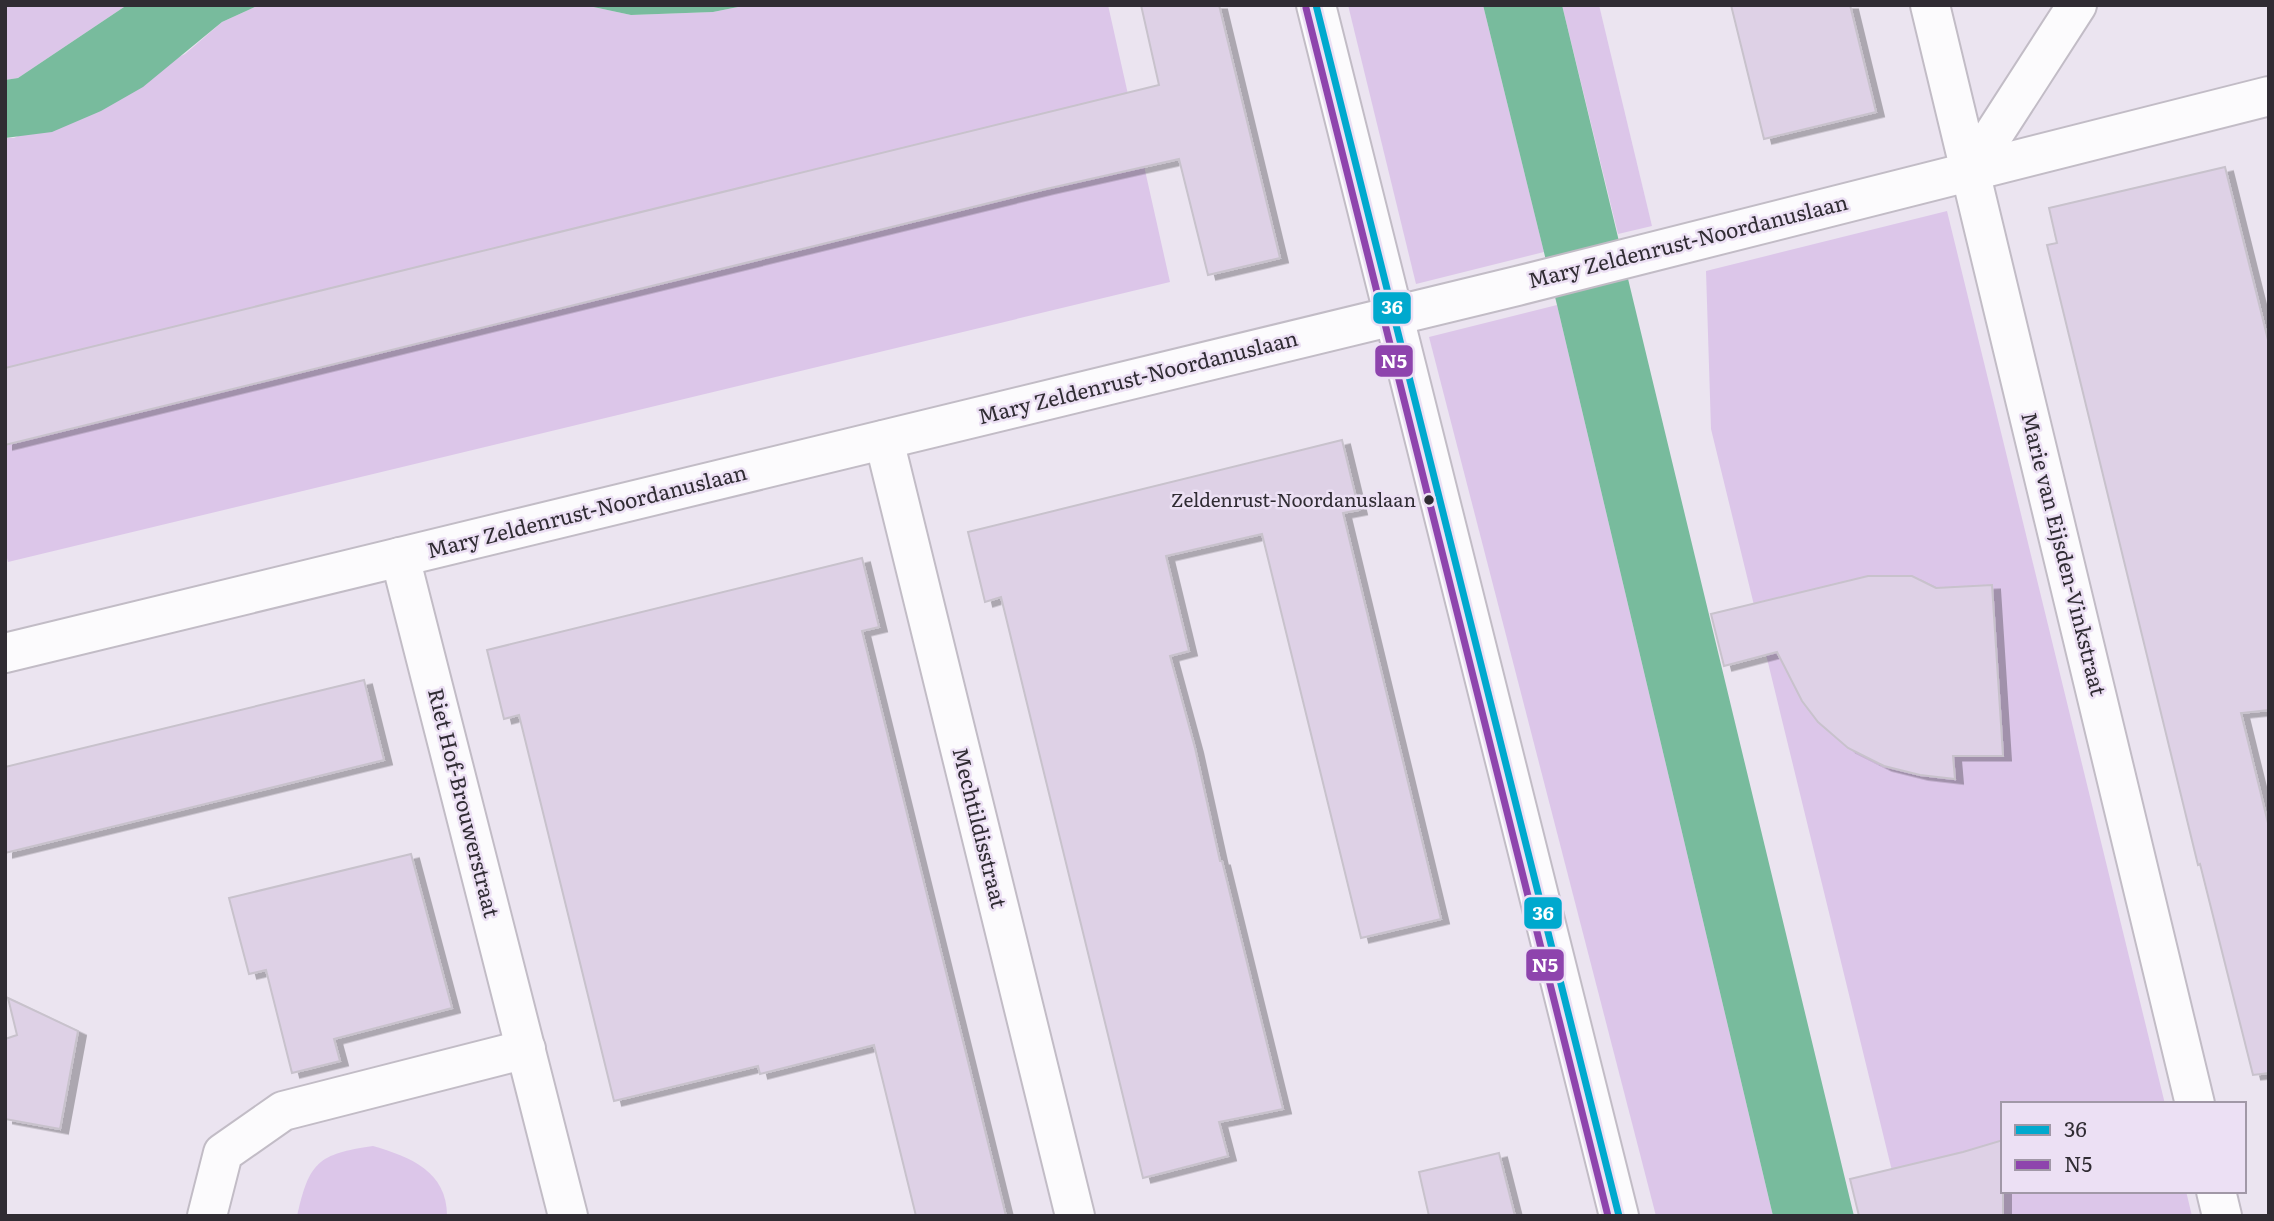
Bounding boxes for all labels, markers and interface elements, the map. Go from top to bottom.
street label: Mary Zeldenrust-Noordanuslaan [1524,185,1851,294]
line badge: 36 [1372,291,1412,325]
text: 36 [1381,292,1403,320]
street label: Mary Zeldenrust-Noordanuslaan [974,321,1301,430]
line badge: N5 [1374,344,1414,378]
text: N5 [1381,346,1407,374]
street label: Marie van Eijsden-Vinkstraat [2015,408,2116,699]
street label: Mary Zeldenrust-Noordanuslaan [423,455,750,564]
place label: Zeldenrust-Noordanuslaan [1171,485,1416,513]
marker: Zeldenrust-Noordanuslaan [1422,493,1436,507]
street label: Riet Hof-Brouwerstraat [422,684,509,921]
street label: Mechtildisstraat [946,744,1016,911]
line badge: 36 [1523,896,1563,930]
text: 36 [1532,898,1554,926]
line badge: N5 [1525,948,1565,982]
text: N5 [1532,950,1558,978]
legend [2001,1102,2246,1193]
text: 36 [2064,1112,2087,1143]
text: N5 [2064,1147,2092,1178]

